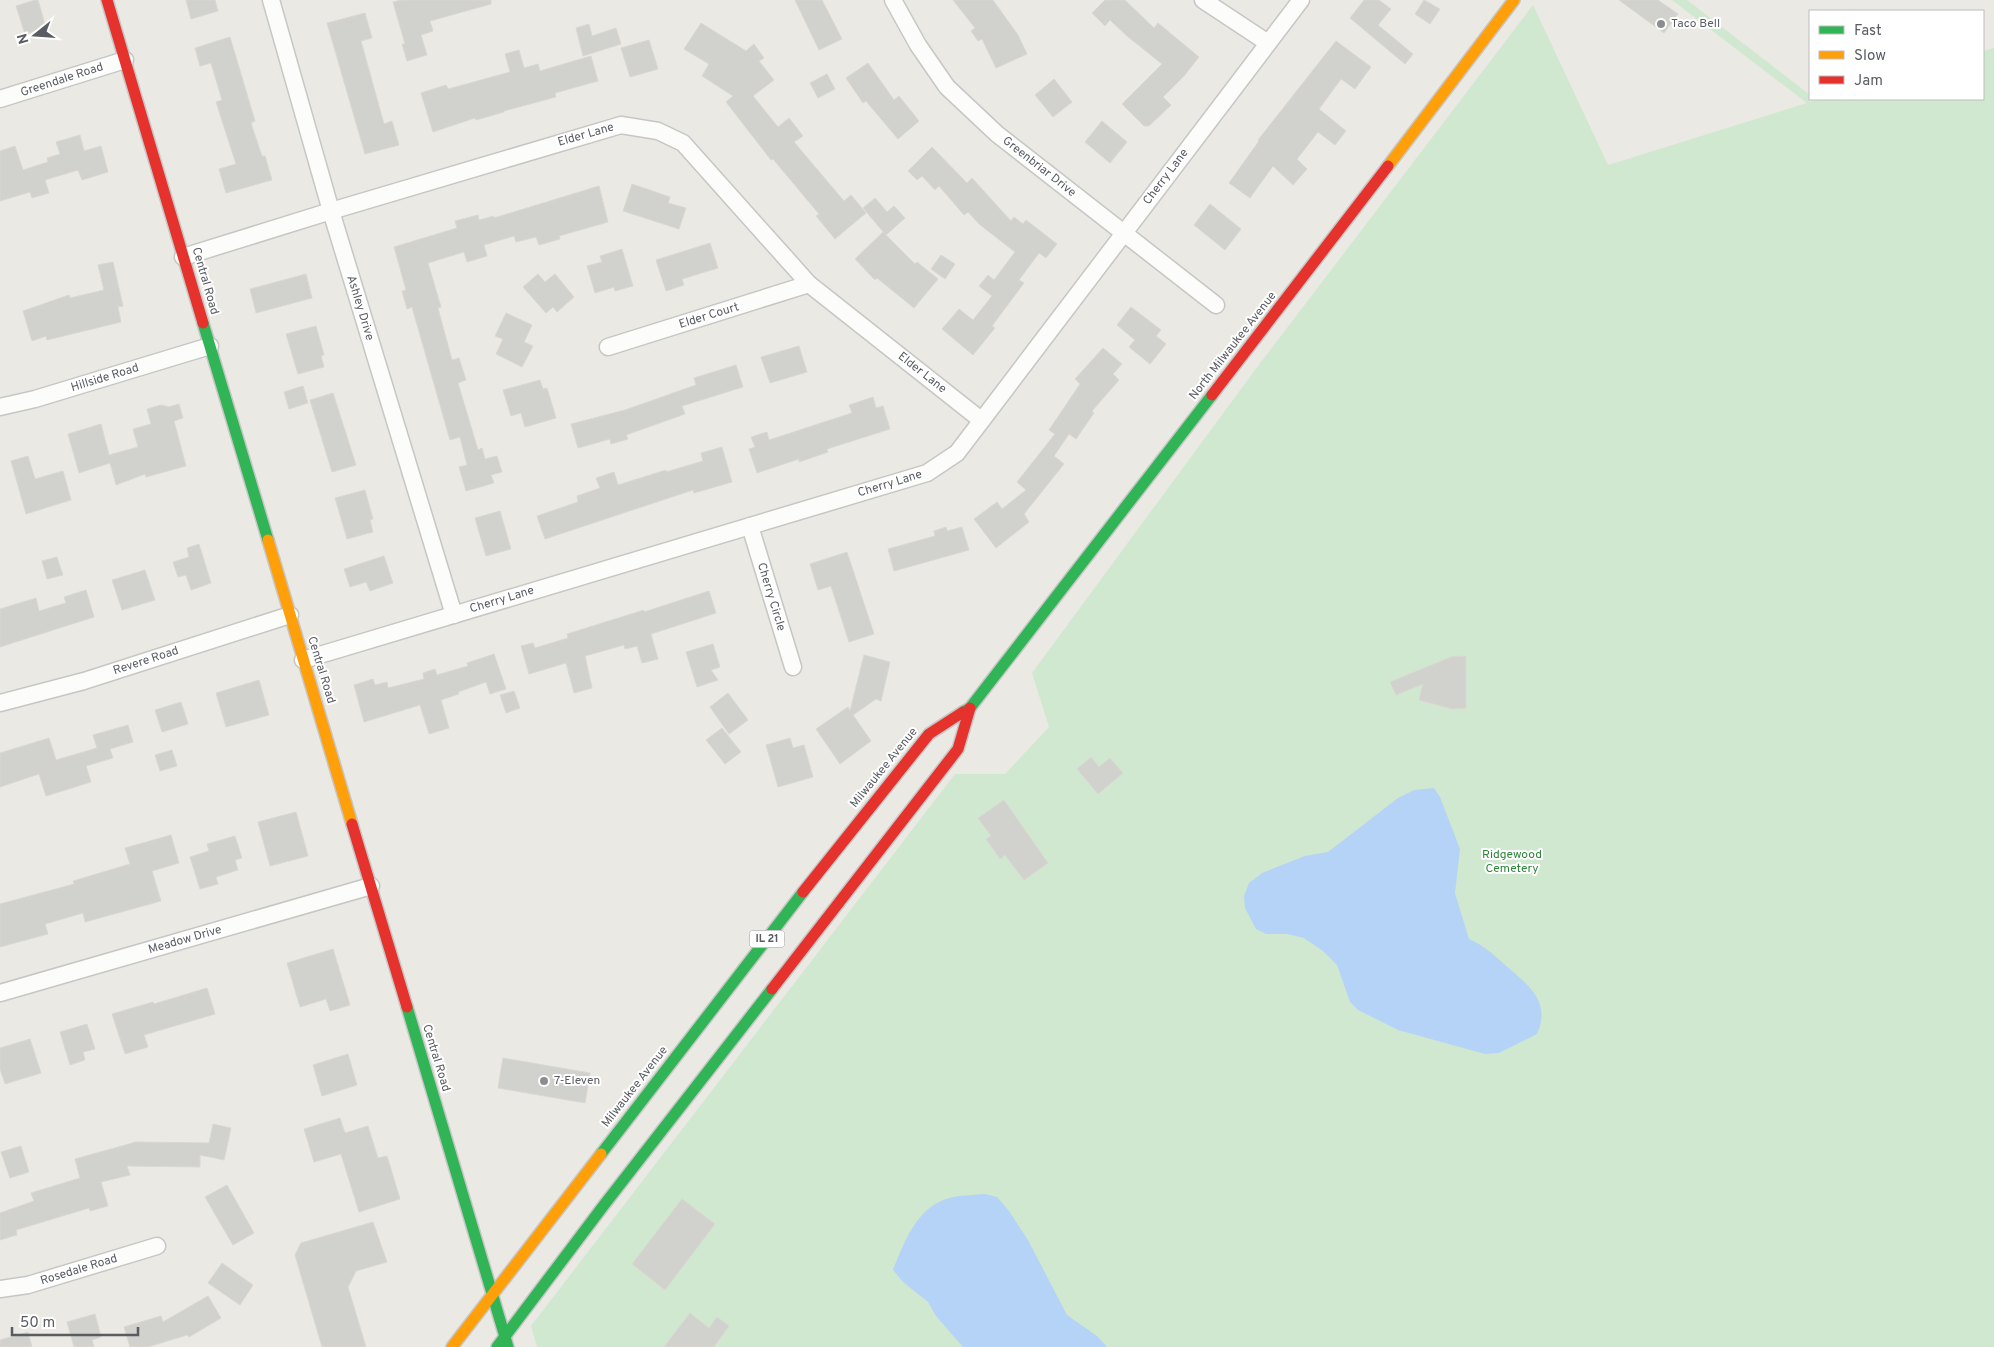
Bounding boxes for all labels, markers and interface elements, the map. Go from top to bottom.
north arrow [10,10,60,60]
legend [1809,10,1984,100]
place label: Taco Bell [1671,16,1720,32]
marker: Taco Bell [1655,18,1667,30]
text: Fast [1854,22,1882,41]
text: N [14,31,34,46]
text: Slow [1854,47,1886,66]
street label: Greendale Road [19,59,105,101]
text: Jam [1854,72,1883,91]
street label: Elder Lane [556,119,616,151]
street label: Greenbriar Drive [999,133,1079,201]
street label: Cherry Lane [1140,146,1192,208]
street label: Central Road [188,245,222,317]
street label: Ashley Drive [342,273,378,343]
street label: North Milwaukee Avenue [1186,289,1280,403]
street label: Elder Court [677,299,741,333]
street label: Elder Lane [894,349,950,397]
street label: Hillside Road [69,360,141,396]
street label: Cherry Lane [856,467,924,501]
street label: Cherry Circle [753,561,789,633]
street label: Cherry Lane [468,583,536,617]
street label: Central Road [303,634,339,706]
street label: Revere Road [111,643,181,679]
street label: Milwaukee Avenue [847,725,921,811]
park label: Ridgewood Cemetery [1482,847,1542,877]
street label: Meadow Drive [146,922,224,958]
road number: IL 21 [750,931,784,948]
street label: Central Road [418,1022,454,1094]
street label: Milwaukee Avenue [598,1043,672,1131]
place label: 7-Eleven [554,1073,600,1089]
marker: 7-Eleven [538,1075,550,1087]
street label: Rosedale Road [39,1251,119,1289]
scale bar [12,1304,139,1336]
text: 50 m [20,1314,55,1333]

